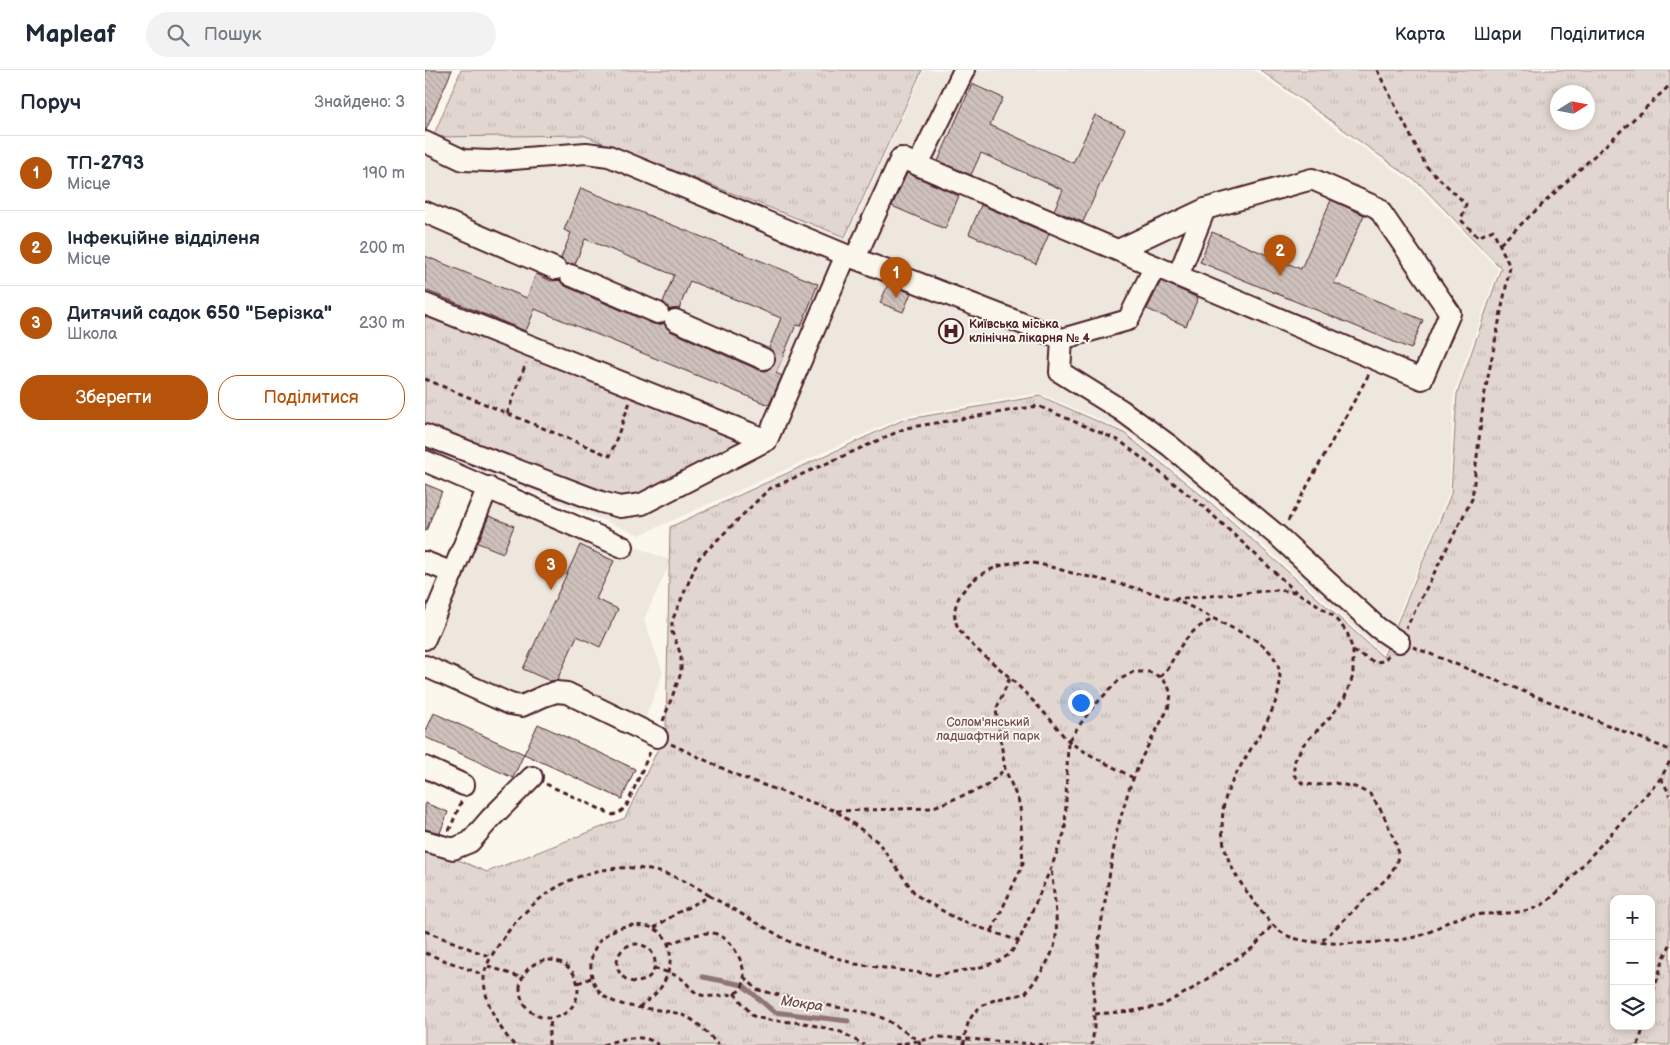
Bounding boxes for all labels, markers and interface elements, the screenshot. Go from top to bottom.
search box [146,12,496,57]
text: Mapleaf [25,20,116,49]
icon: search [164,21,192,49]
text: Пошук [204,23,262,46]
text: Карта [1395,24,1445,45]
text: Шари [1473,24,1522,45]
text: Поділитися [1550,24,1645,45]
north arrow [1550,85,1595,130]
text: Поруч [20,90,81,115]
text: Знайдено: 3 [315,93,405,112]
text: ТП-2793 [67,152,144,175]
text: 1 [33,164,39,183]
text: 190 m [363,164,405,183]
text: Місце [67,175,111,194]
text: Інфекційне відділеня [67,227,260,250]
pin: 2 [1264,235,1296,276]
text: 2 [31,239,41,258]
text: 200 m [359,239,405,258]
text: Місце [67,250,111,269]
pin: 1 [880,257,912,298]
text: Дитячий садок 650 "Берізка" [67,302,332,325]
text: 3 [31,314,41,333]
text: 230 m [359,314,405,333]
place label: Київська міська клінічна лікарня № 4 [969,317,1090,346]
hospital icon: Київська міська клінічна лікарня № 4 [938,318,964,344]
text: Школа [67,325,117,344]
button: Зберегти [20,375,208,420]
button: Поділитися [218,375,405,420]
pin: 3 [535,549,567,590]
your location [1068,690,1094,716]
park label: Солом'янський ладшафтний парк [936,715,1040,744]
map controls [1610,895,1655,1030]
button: + [1610,895,1655,940]
button: − [1610,940,1655,985]
button: layers [1610,985,1655,1030]
water label: Мокра [780,992,824,1015]

